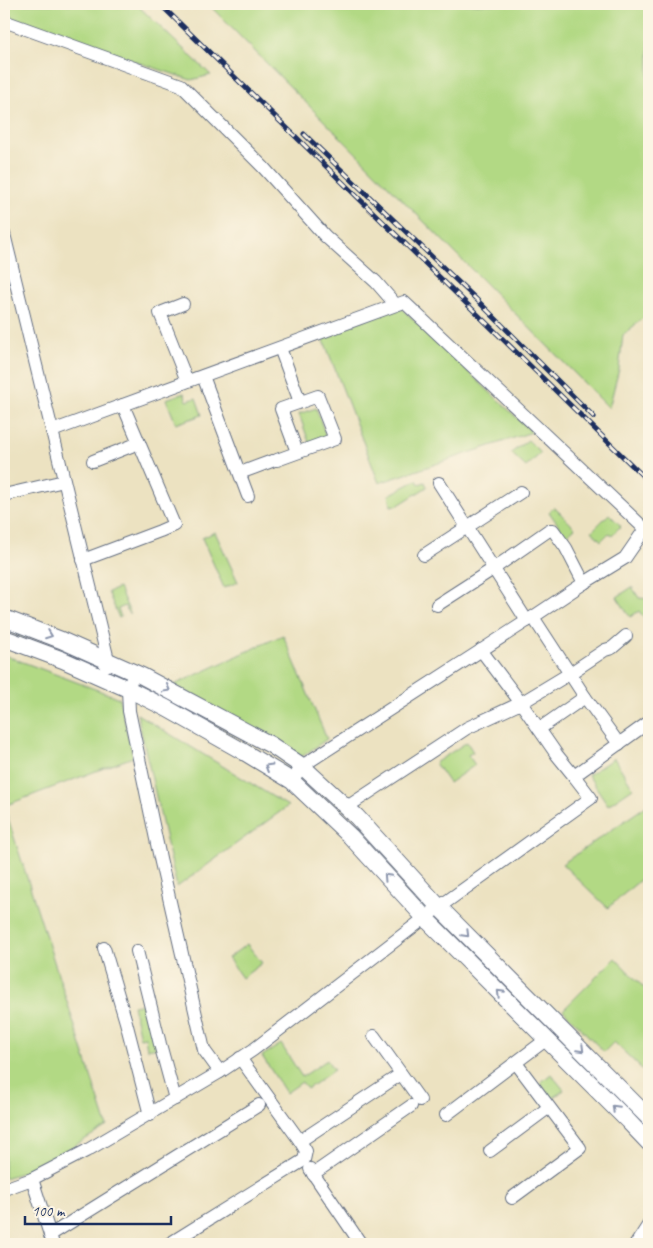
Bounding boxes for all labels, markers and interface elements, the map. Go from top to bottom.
one-way arrow [44,629,53,639]
one-way arrow [162,683,171,693]
one-way arrow [265,763,274,773]
one-way arrow [384,873,393,882]
one-way arrow [460,928,469,937]
one-way arrow [497,990,506,999]
one-way arrow [575,1043,584,1052]
one-way arrow [612,1105,621,1114]
scale bar [25,1193,171,1225]
text: 100 m [32,1202,66,1221]

